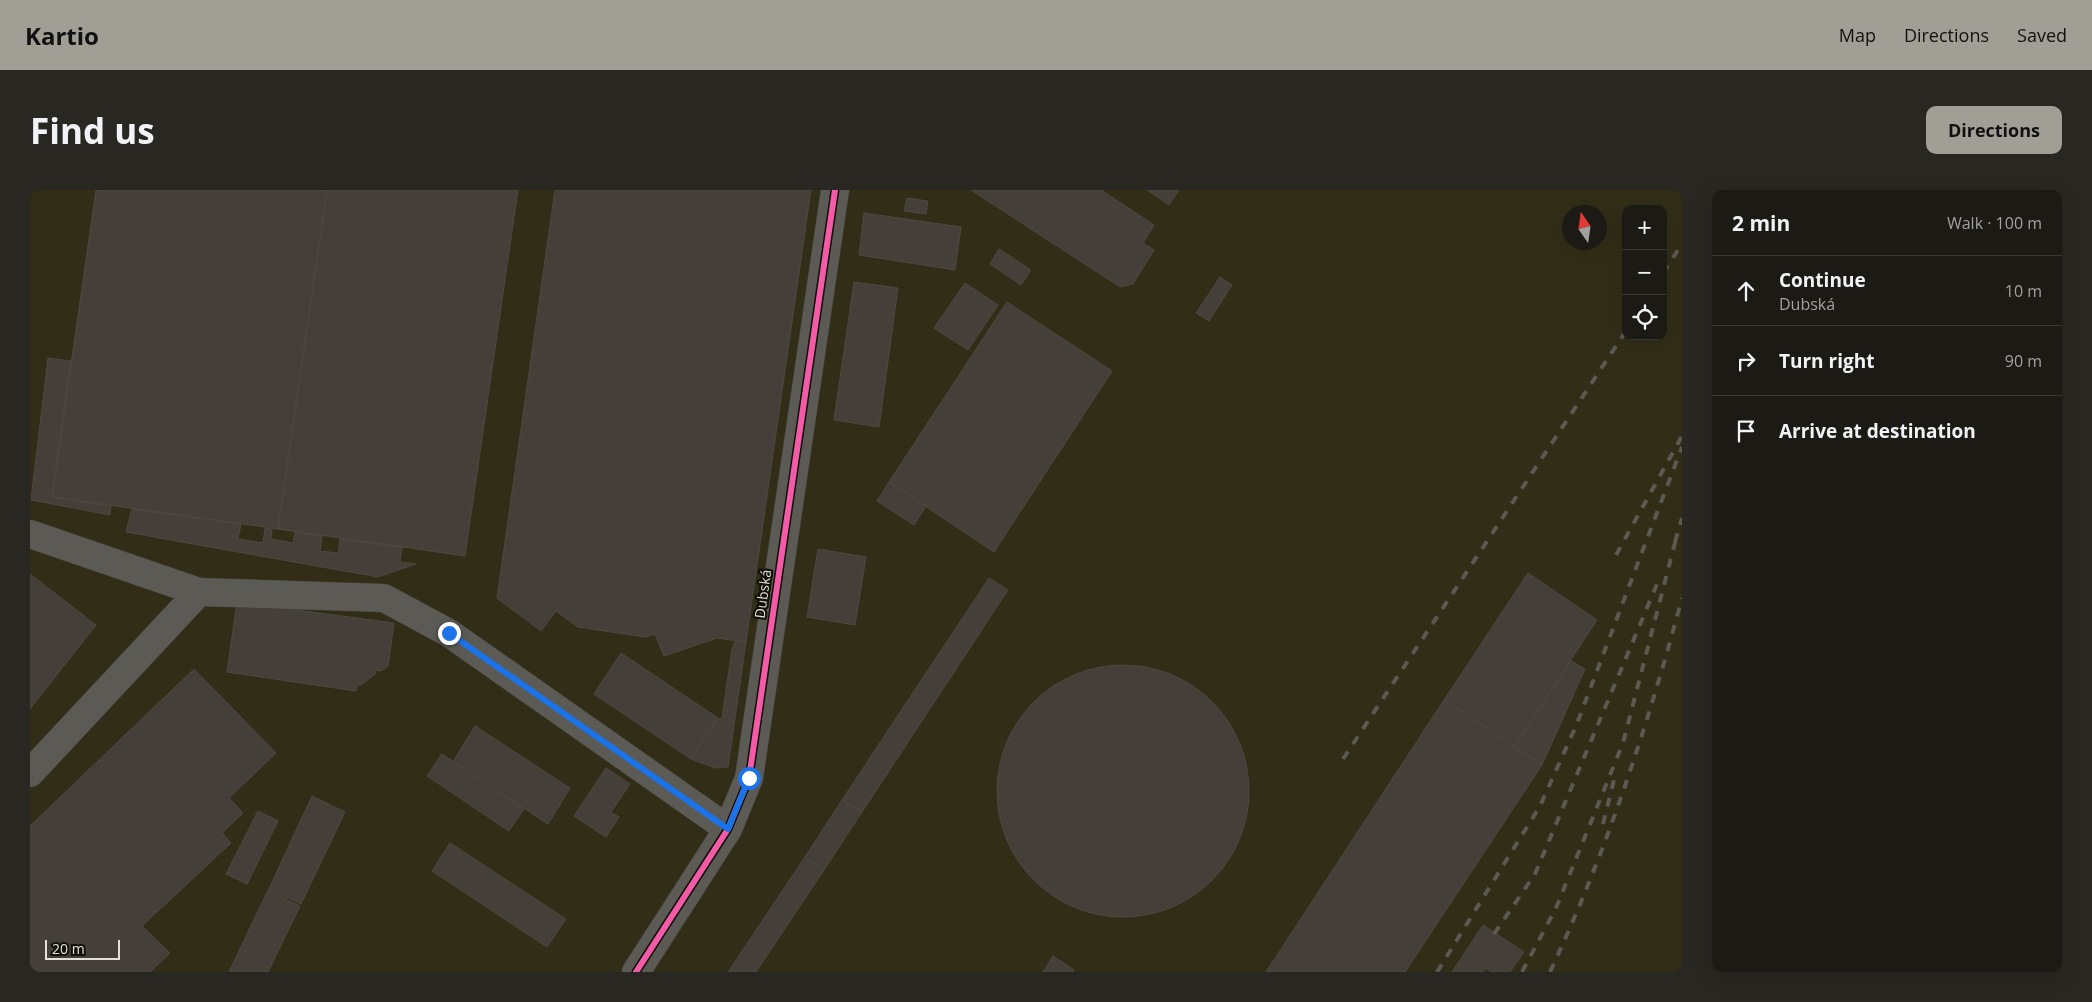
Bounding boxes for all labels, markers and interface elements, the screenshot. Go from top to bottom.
text: Kartio [25,19,99,52]
text: Map [1839,23,1876,47]
text: Directions [1904,23,1989,47]
text: Saved [2017,23,2067,47]
button: Directions [1926,106,2062,154]
text: Find us [30,107,155,154]
north arrow [1562,205,1607,250]
map controls [1622,205,1667,340]
button: + [1622,205,1667,250]
text: 2 min [1732,209,1790,237]
text: Walk · 100 m [1947,212,2042,234]
button: − [1622,250,1667,295]
text: Continue [1779,267,1866,293]
icon: ahead [1732,277,1760,305]
text: 10 m [2005,280,2042,302]
text: Dubská [1779,293,1835,315]
button: locate [1622,295,1667,340]
icon: right [1732,347,1760,375]
text: Turn right [1779,348,1874,374]
text: 90 m [2005,350,2042,372]
icon: arrive [1732,417,1760,445]
text: Arrive at destination [1779,418,1976,444]
street label: Dubská [750,568,775,620]
route end [438,622,461,645]
route start [738,767,761,790]
scale bar [45,937,120,960]
text: 20 m [52,939,85,958]

